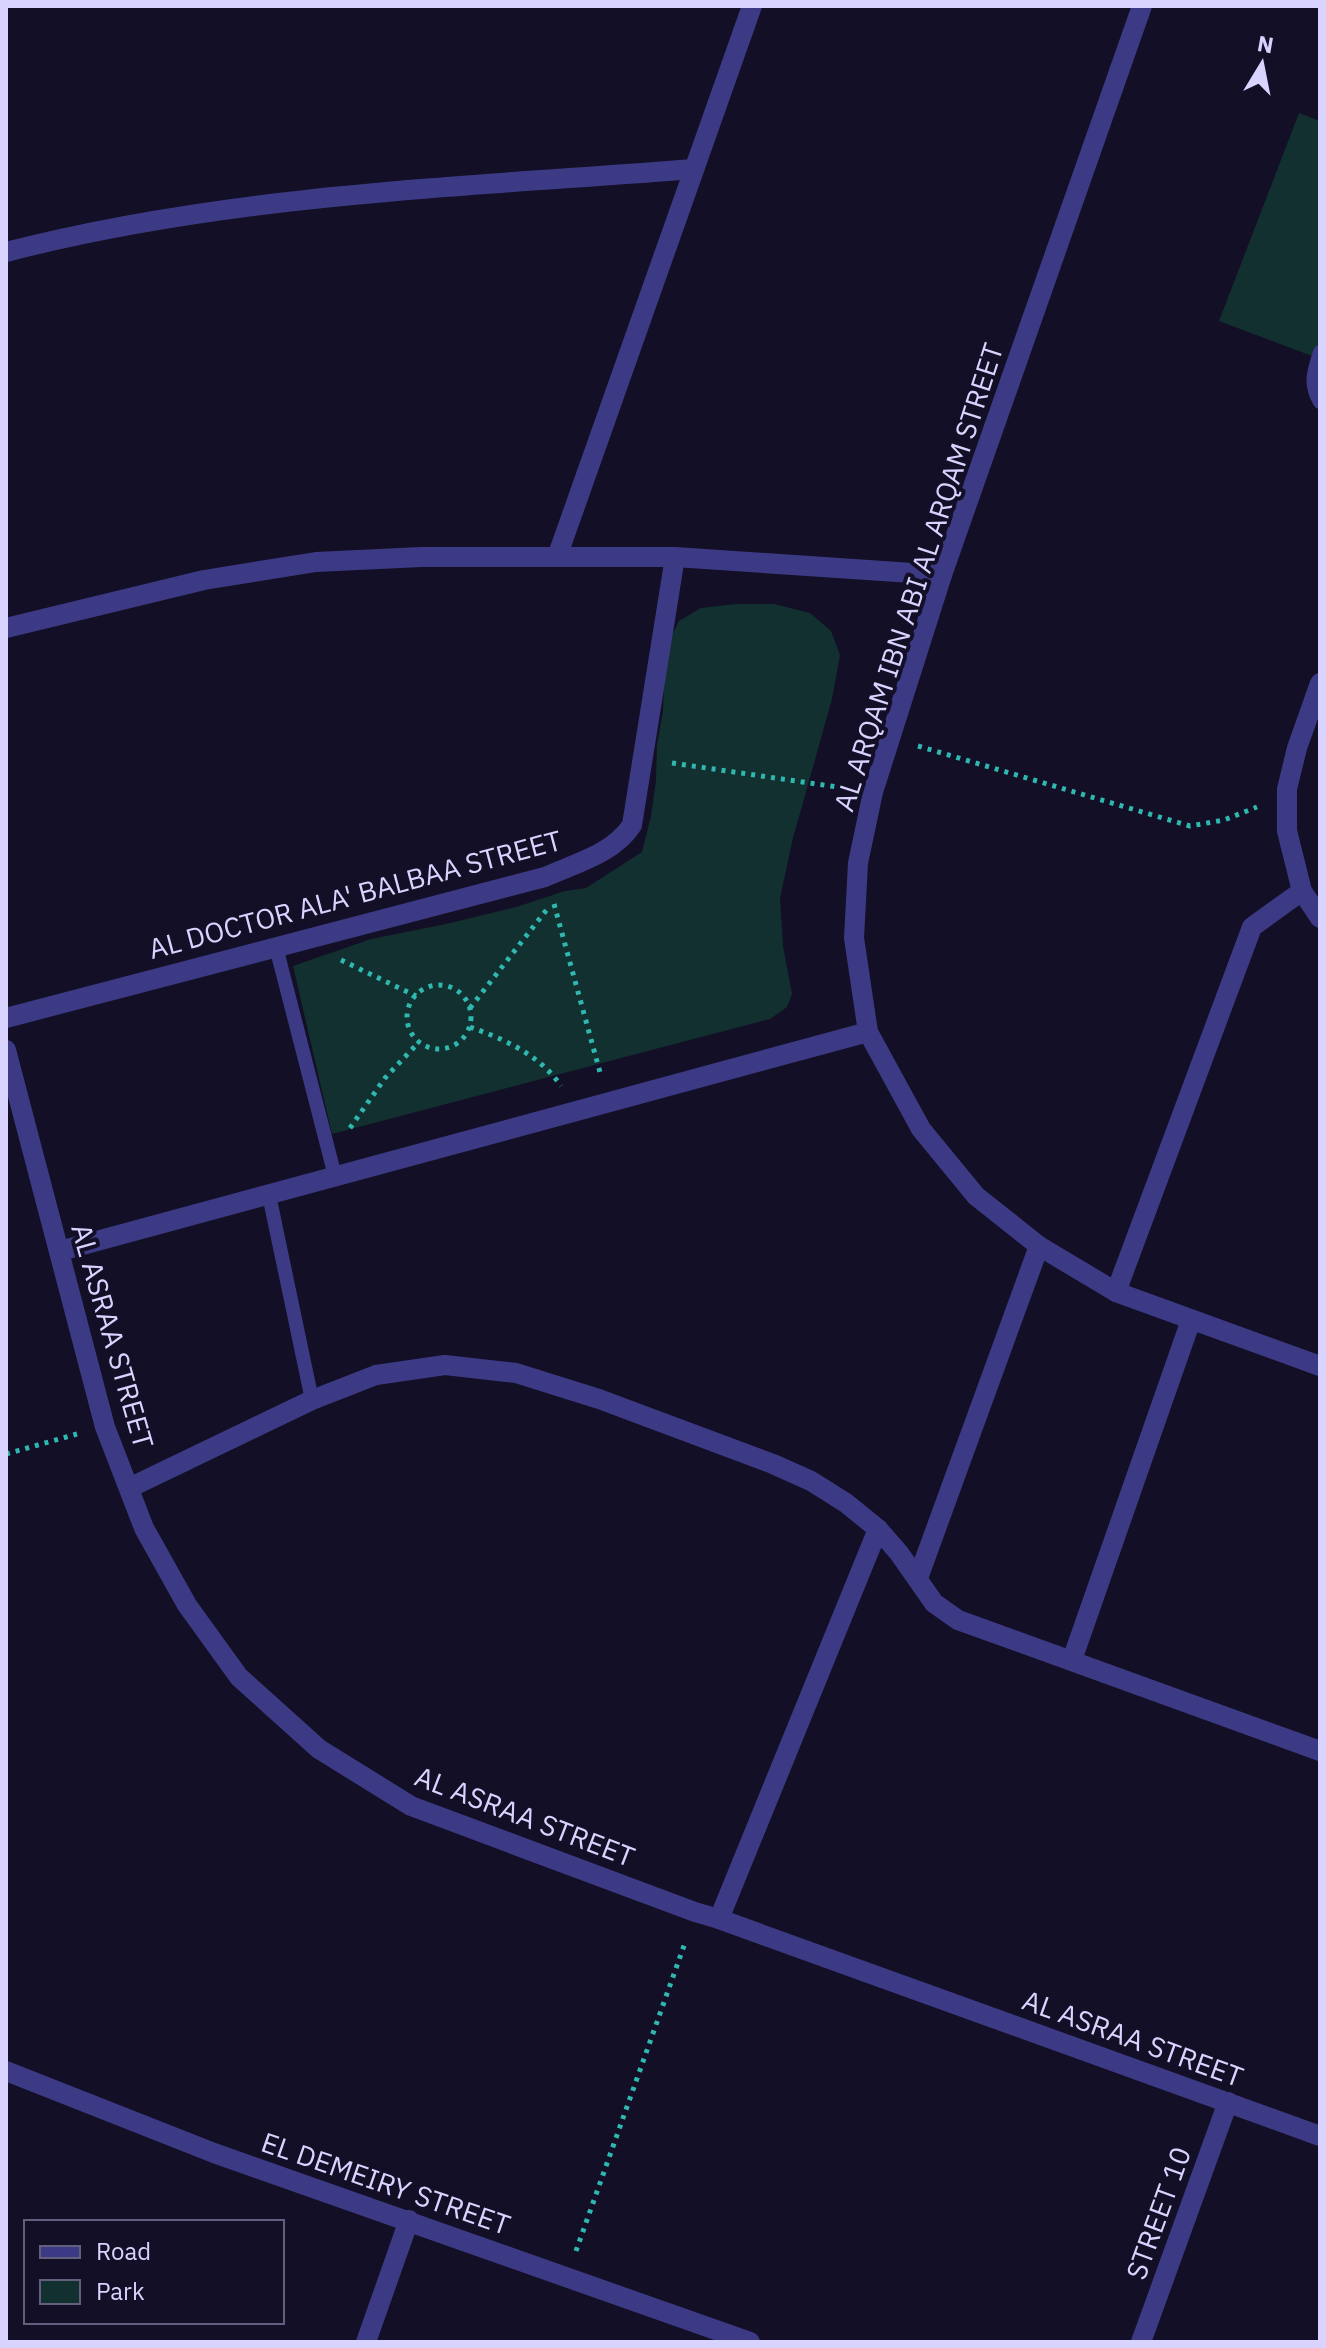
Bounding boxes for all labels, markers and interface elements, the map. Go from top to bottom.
north arrow [1222,24,1302,104]
text: N [1255,28,1276,59]
street label: AL ARQAM IBN ABI AL ARQAM STREET [825,338,1011,816]
street label: AL DOCTOR ALA' BALBAA STREET [144,821,566,967]
street label: AL ASRAA STREET [63,1219,163,1453]
street label: AL ASRAA STREET [410,1757,640,1875]
street label: AL ASRAA STREET [1018,1981,1248,2095]
street label: EL DEMEIRY STREET [257,2123,515,2243]
street label: STREET 10 [1117,2141,1199,2285]
legend [24,2220,284,2324]
text: Road [96,2235,151,2267]
text: Park [96,2275,145,2307]

